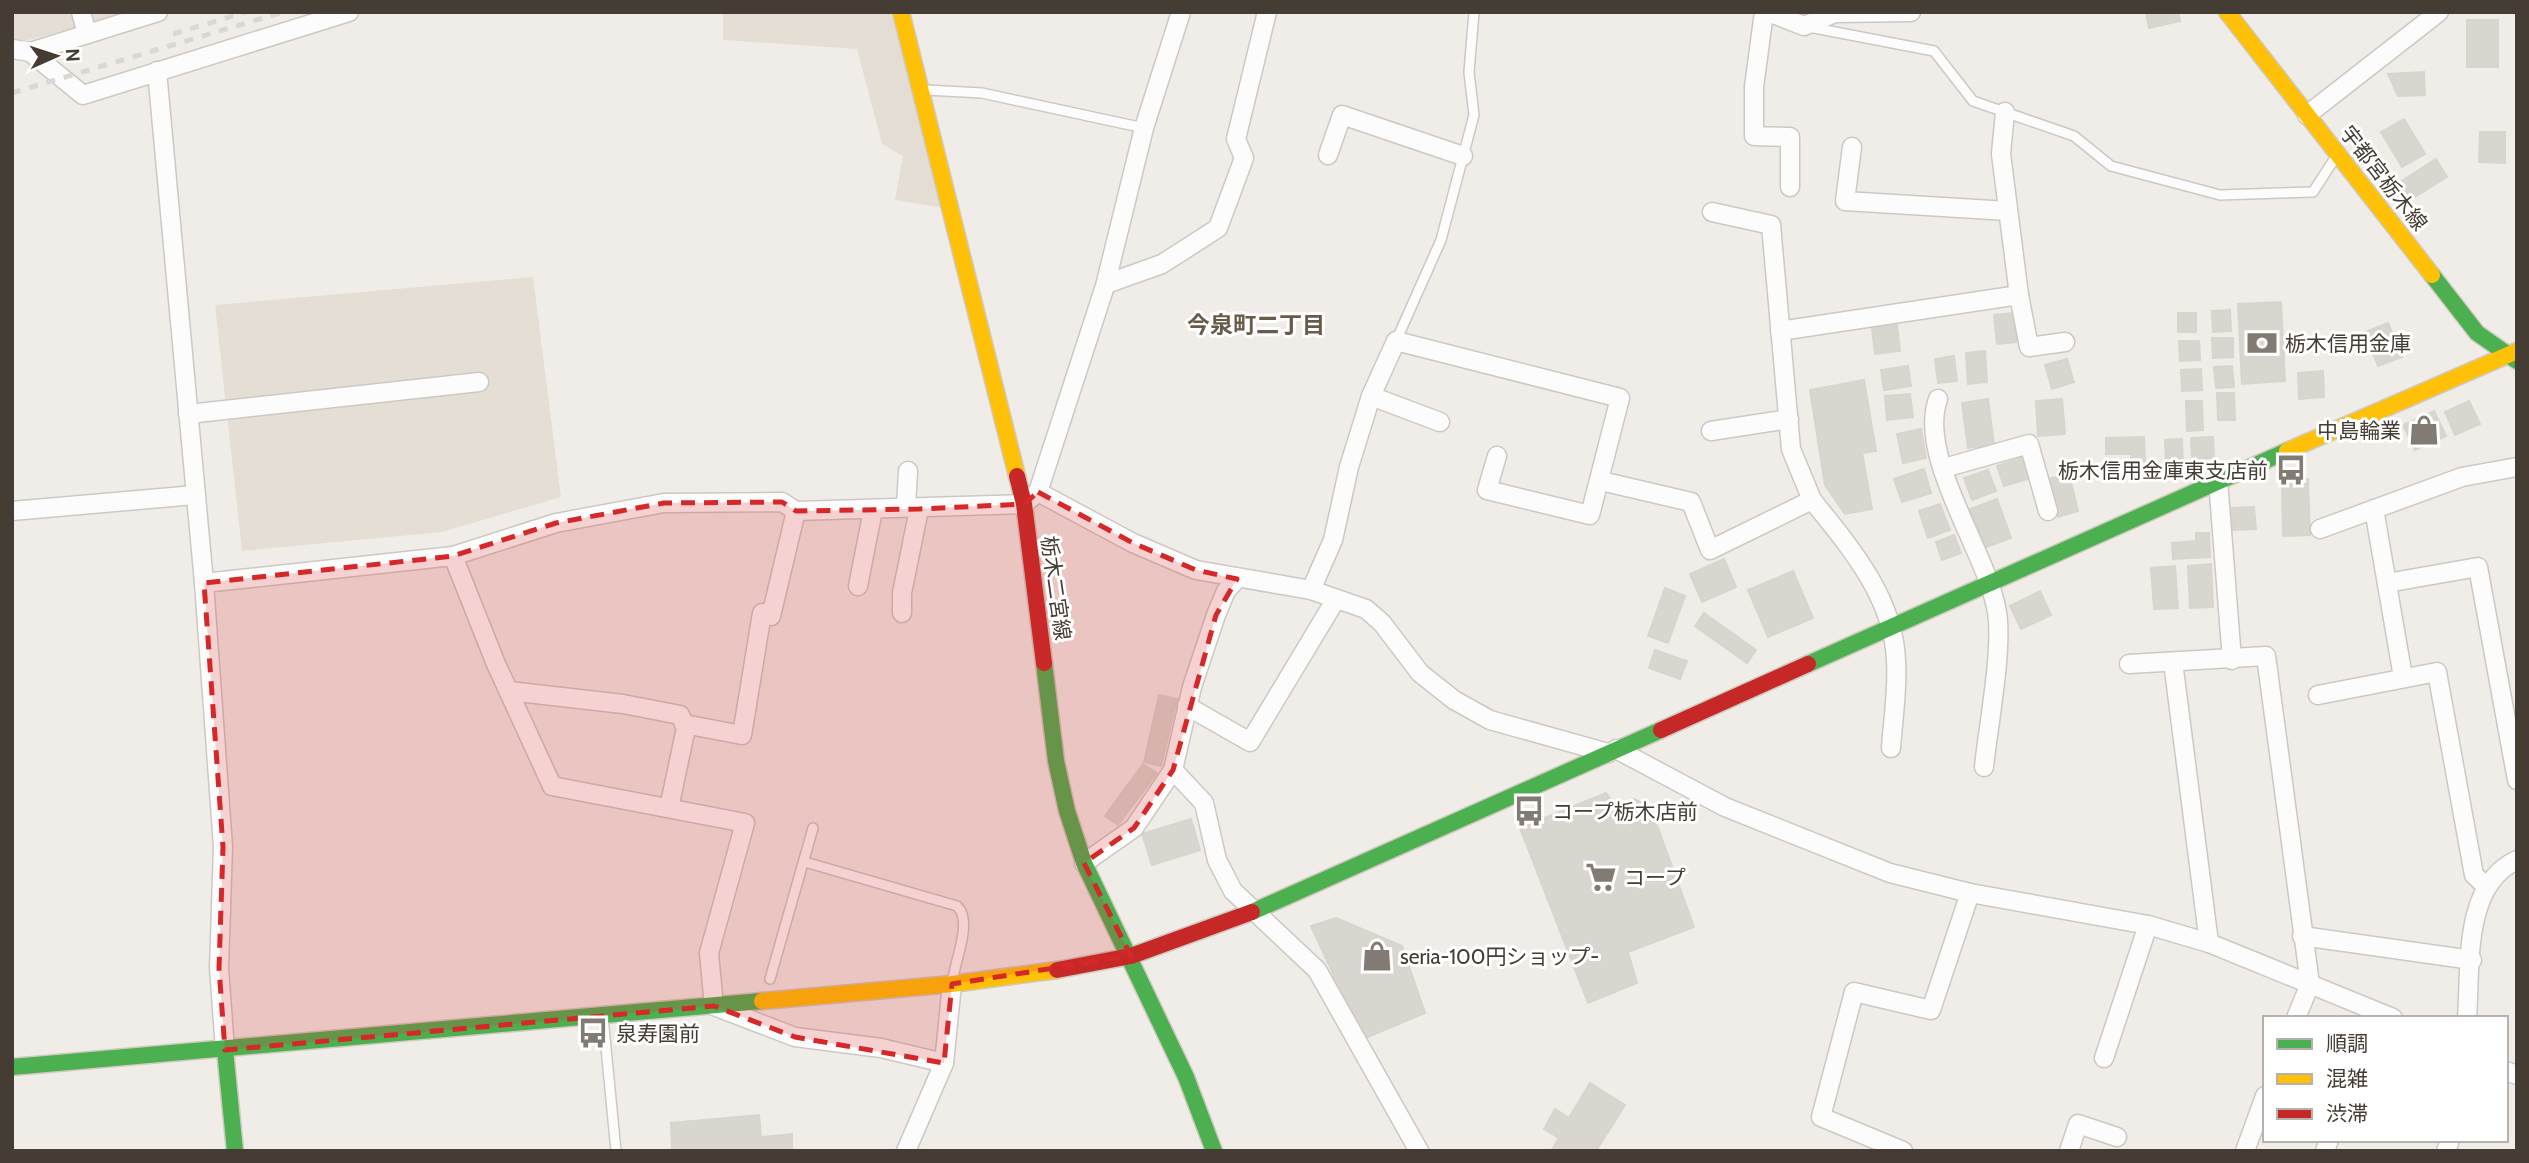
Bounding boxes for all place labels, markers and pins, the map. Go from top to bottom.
bank icon: 栃木信用金庫 [2245,326,2279,360]
place label: 栃木信用金庫 [2285,331,2411,356]
shop icon: 中島輪業 [2407,413,2441,447]
place label: 中島輪業 [2317,418,2401,443]
bus stop icon: 栃木信用金庫東支店前 [2274,453,2308,487]
place label: 栃木信用金庫東支店前 [2058,458,2268,483]
bus stop icon: コープ栃木店前 [1512,794,1546,828]
place label: コープ栃木店前 [1552,799,1698,824]
supermarket icon: コープ [1584,860,1618,894]
place label: コープ [1624,865,1686,890]
shop icon: seria-100円ショップ- [1360,939,1394,973]
place label: seria-100円ショップ- [1400,944,1599,969]
bus stop icon: 泉寿園前 [576,1016,610,1050]
place label: 泉寿園前 [616,1021,700,1046]

